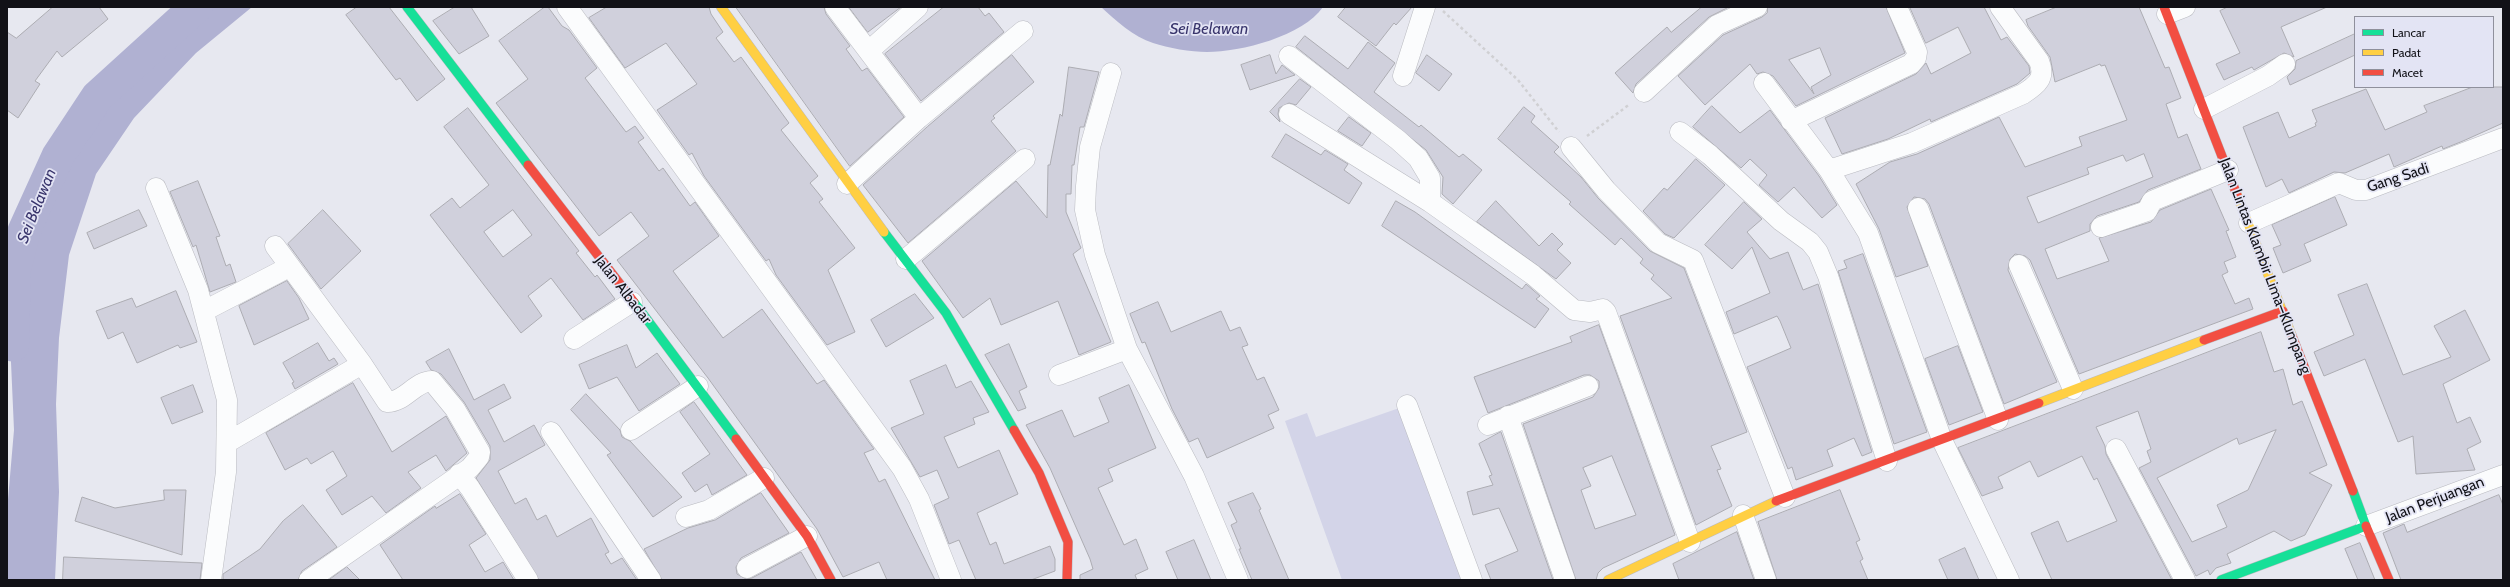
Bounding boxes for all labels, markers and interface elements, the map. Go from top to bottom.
legend [2354,16,2494,88]
water label: Sei Belawan [1170,19,1248,39]
text: Lancar [2392,25,2425,40]
text: Padat [2392,45,2421,60]
text: Macet [2392,65,2423,80]
street label: Jalan Lintas Klambir Lima–Klumpang [2215,155,2315,377]
street label: Gang Sadi [2365,160,2431,196]
water label: Sei Belawan [13,166,61,246]
street label: Jalan Albadar [591,252,655,328]
street label: Jalan Perjuangan [2383,473,2487,527]

